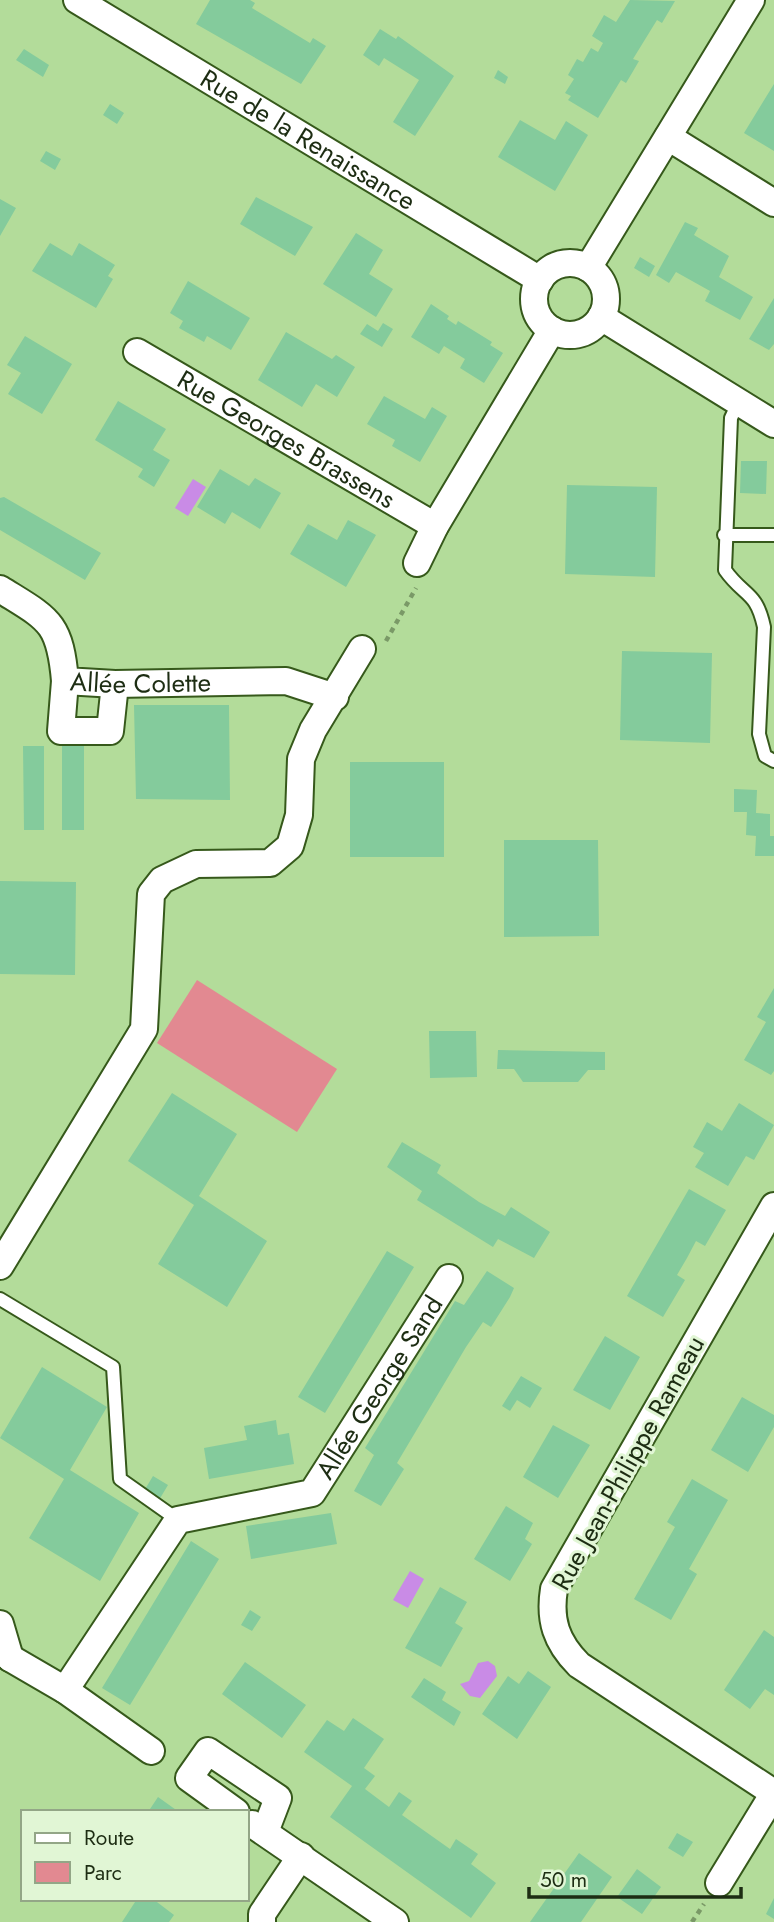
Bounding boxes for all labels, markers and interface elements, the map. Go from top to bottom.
street label: Rue de la Renaissance [193,60,423,220]
street label: Rue Georges Brassens [170,361,402,518]
street label: Allée Colette [69,662,211,703]
street label: Allée George Sand [306,1288,452,1487]
street label: Rue Jean-Philippe Rameau [542,1329,714,1597]
legend [21,1810,248,1901]
text: Route [84,1823,134,1853]
scale bar [529,1856,741,1900]
text: Parc [84,1858,122,1888]
text: 50 m [540,1865,587,1895]

